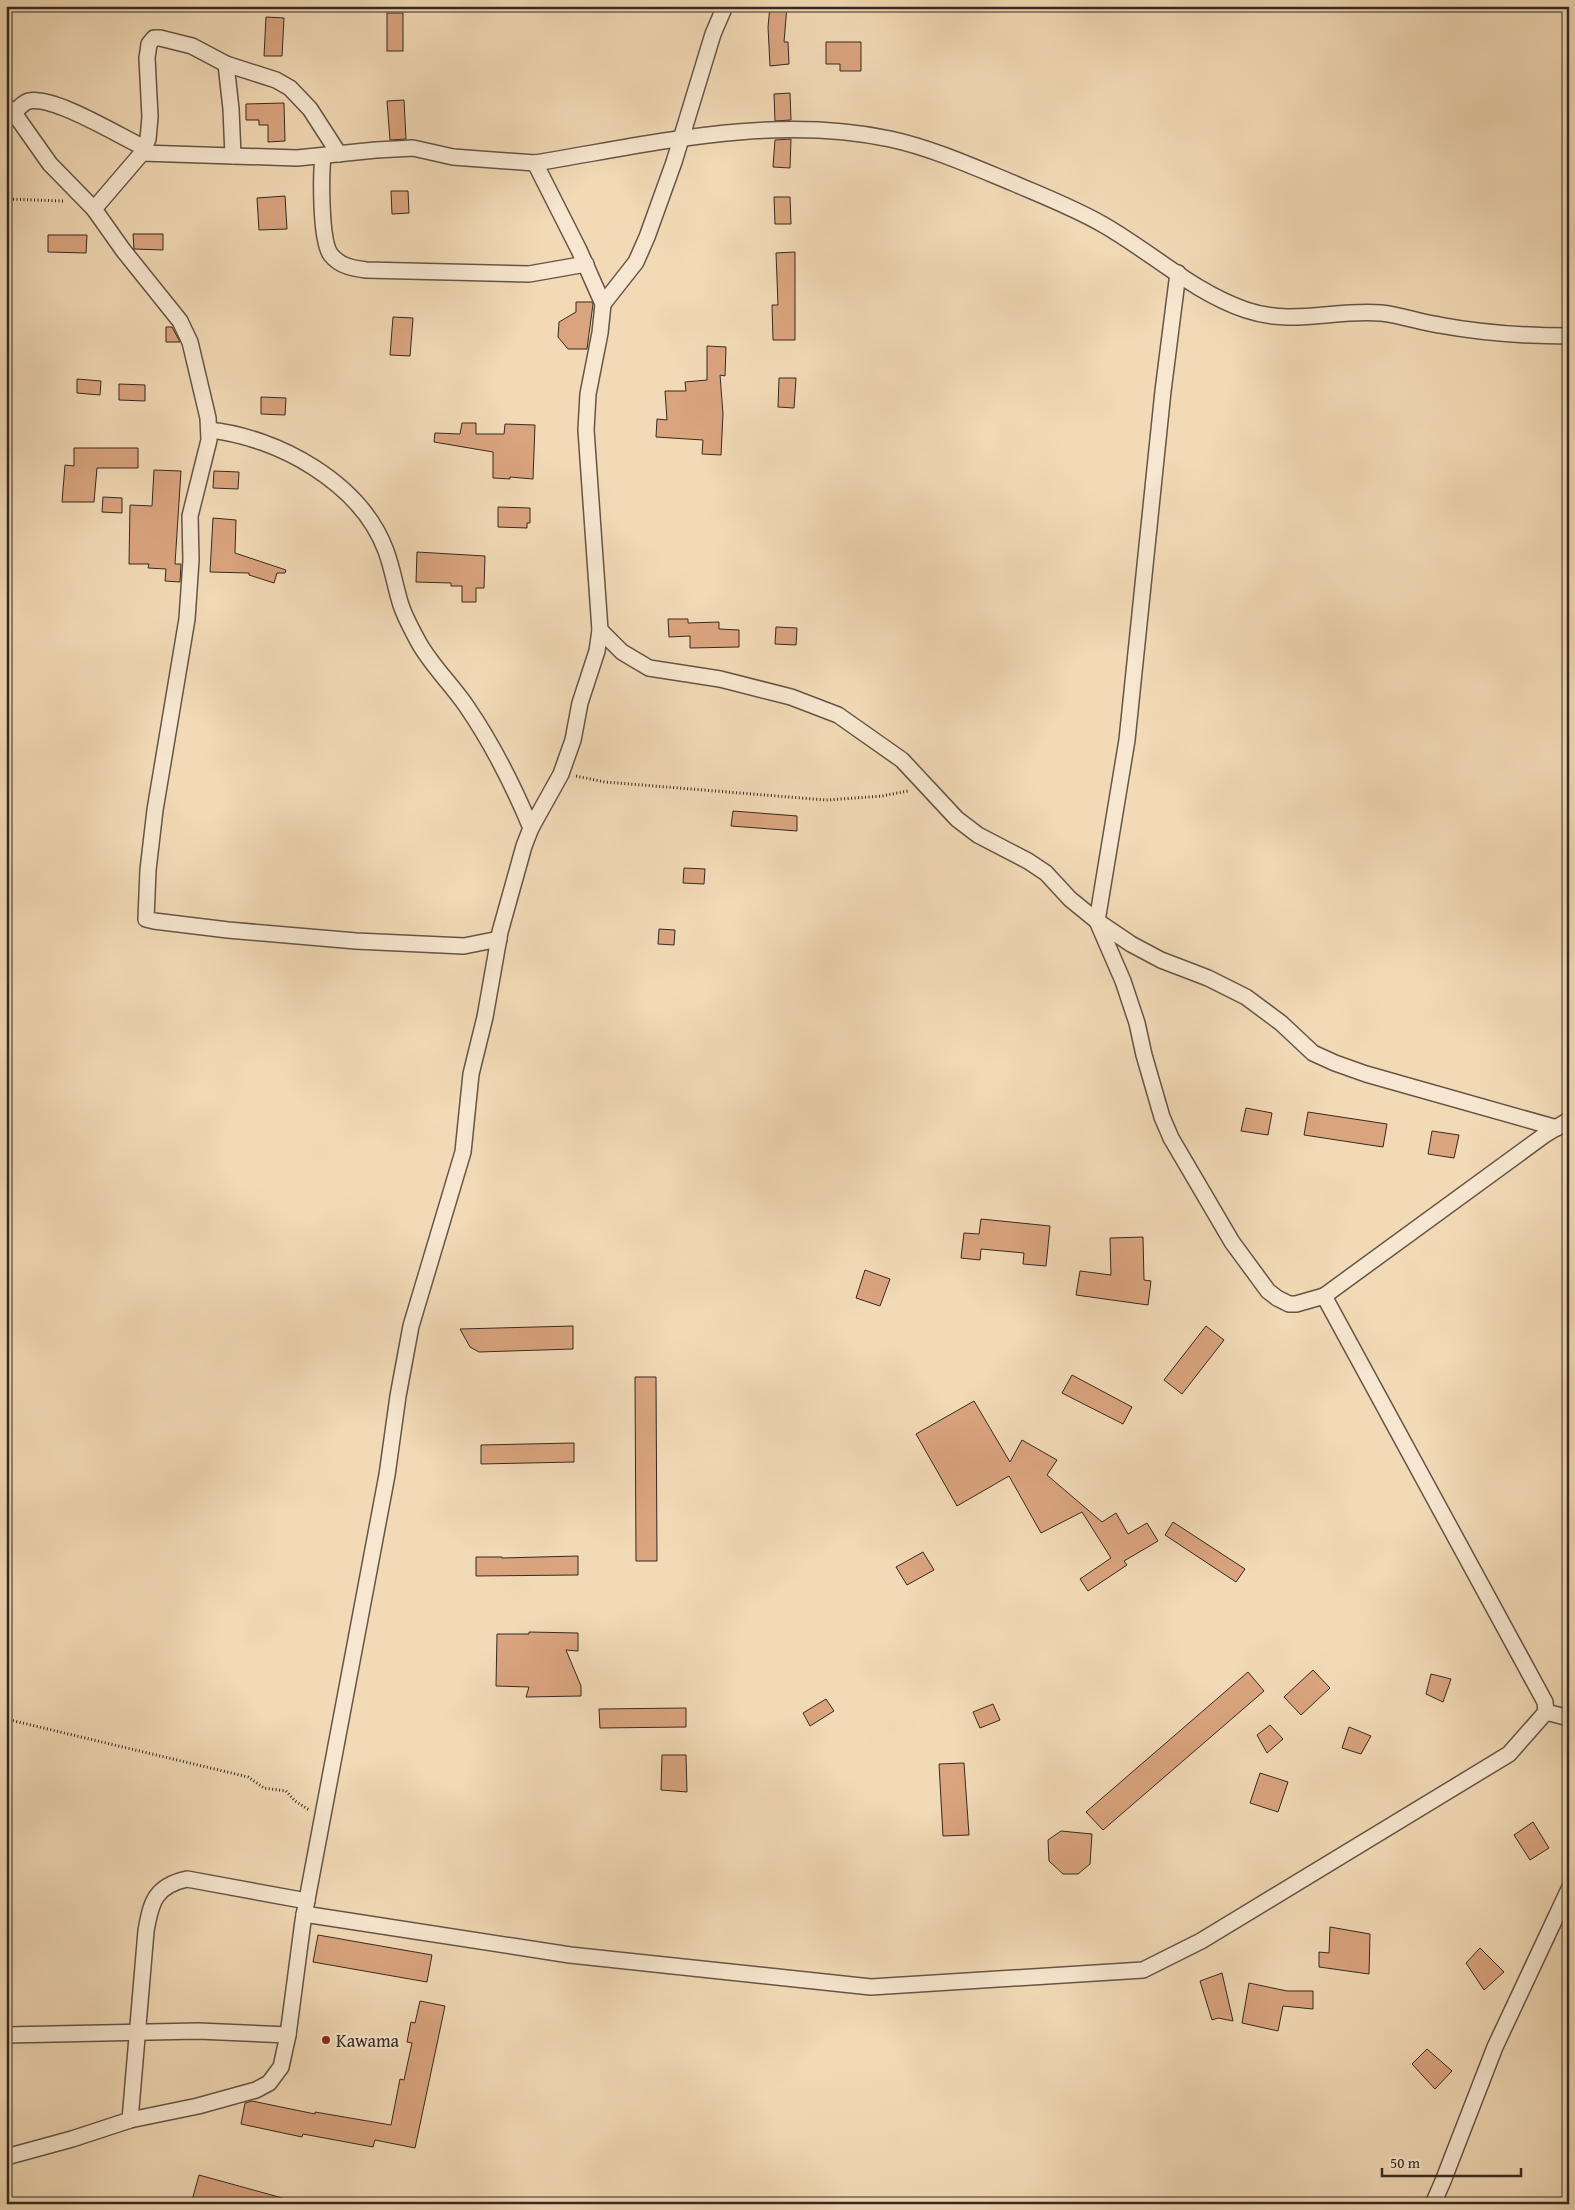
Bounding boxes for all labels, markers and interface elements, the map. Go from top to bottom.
place label: Kawama [336,2027,400,2054]
marker: Kawama [320,2034,332,2046]
scale bar [1382,2145,1521,2177]
text: 50 m [1390,2152,1421,2173]

